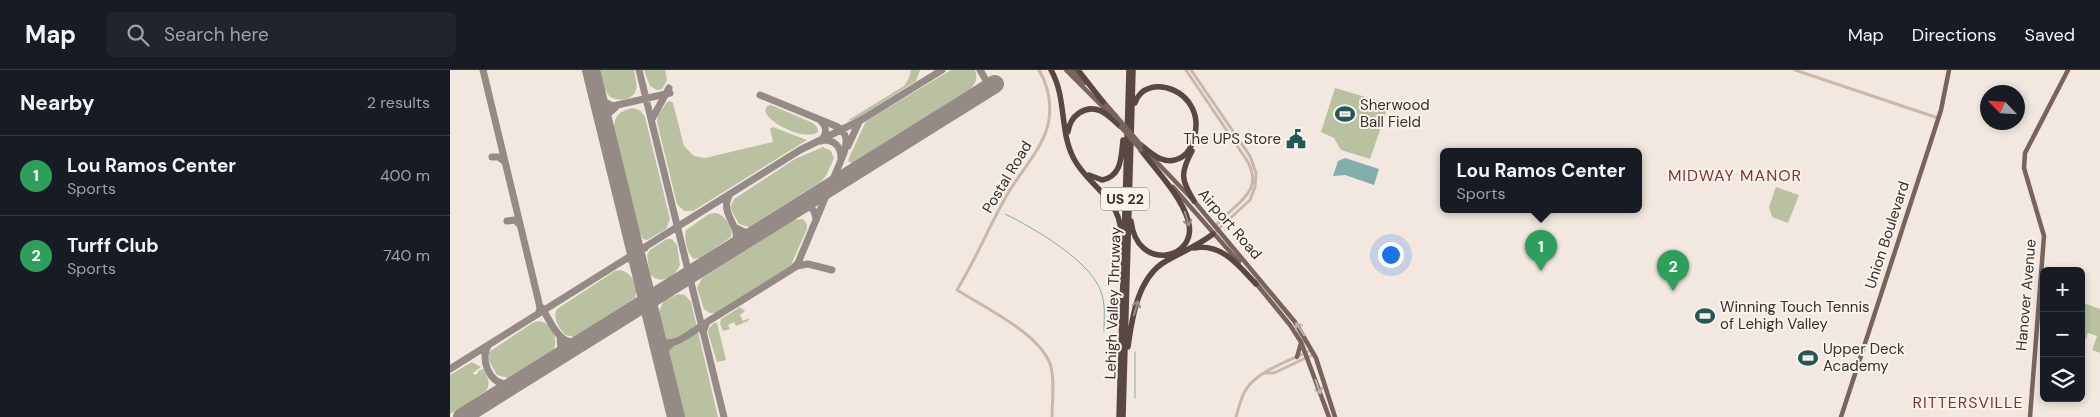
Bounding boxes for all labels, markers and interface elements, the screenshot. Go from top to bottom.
search box [106,12,456,57]
text: Map [25,19,76,50]
icon: search [124,21,152,49]
text: Search here [164,22,269,47]
text: Map [1848,23,1884,47]
text: Directions [1912,23,1997,47]
text: Saved [2025,23,2075,47]
north arrow [1980,85,2025,130]
text: Nearby [20,89,94,117]
text: 2 results [367,92,430,113]
place label: Sherwood Ball Field [1360,95,1430,132]
sports icon: Sherwood Ball Field [1334,103,1356,125]
public building icon: The UPS Store [1285,128,1307,150]
place label: The UPS Store [1183,129,1281,149]
street label: Postal Road [978,137,1036,217]
popup [1440,148,1642,213]
text: Lou Ramos Center [67,153,236,178]
text: Lou Ramos Center [1456,158,1626,183]
text: 1 [33,165,39,186]
text: 400 m [380,165,430,186]
district label: MIDWAY MANOR [1668,165,1802,186]
text: Sports [67,178,116,199]
street label: Union Boulevard [1860,179,1914,291]
text: Sports [1456,183,1505,204]
street label: Airport Road [1194,184,1266,264]
road number: US 22 [1101,188,1149,210]
one-way arrow [1182,211,1192,227]
street label: Lehigh Valley Thruway [1100,226,1126,380]
pin: 1 [1525,230,1557,271]
text: Turff Club [67,233,159,258]
street label: Hanover Avenue [2011,238,2041,352]
your location [1378,242,1404,268]
text: 2 [31,245,41,266]
text: 740 m [383,245,430,266]
pin: 2 [1657,250,1689,291]
text: Sports [67,258,116,279]
map controls [2040,267,2085,402]
button: + [2040,267,2085,312]
place label: Winning Touch Tennis of Lehigh Valley [1720,297,1870,334]
one-way arrow [1131,301,1141,317]
sports icon: Winning Touch Tennis of Lehigh Valley [1694,305,1716,327]
button: − [2040,312,2085,357]
one-way arrow [1295,323,1305,337]
place label: Upper Deck Academy [1823,339,1905,376]
sports icon: Upper Deck Academy [1797,347,1819,369]
button: layers [2040,357,2085,402]
one-way arrow [1314,379,1324,395]
district label: RITTERSVILLE [1912,392,2024,413]

